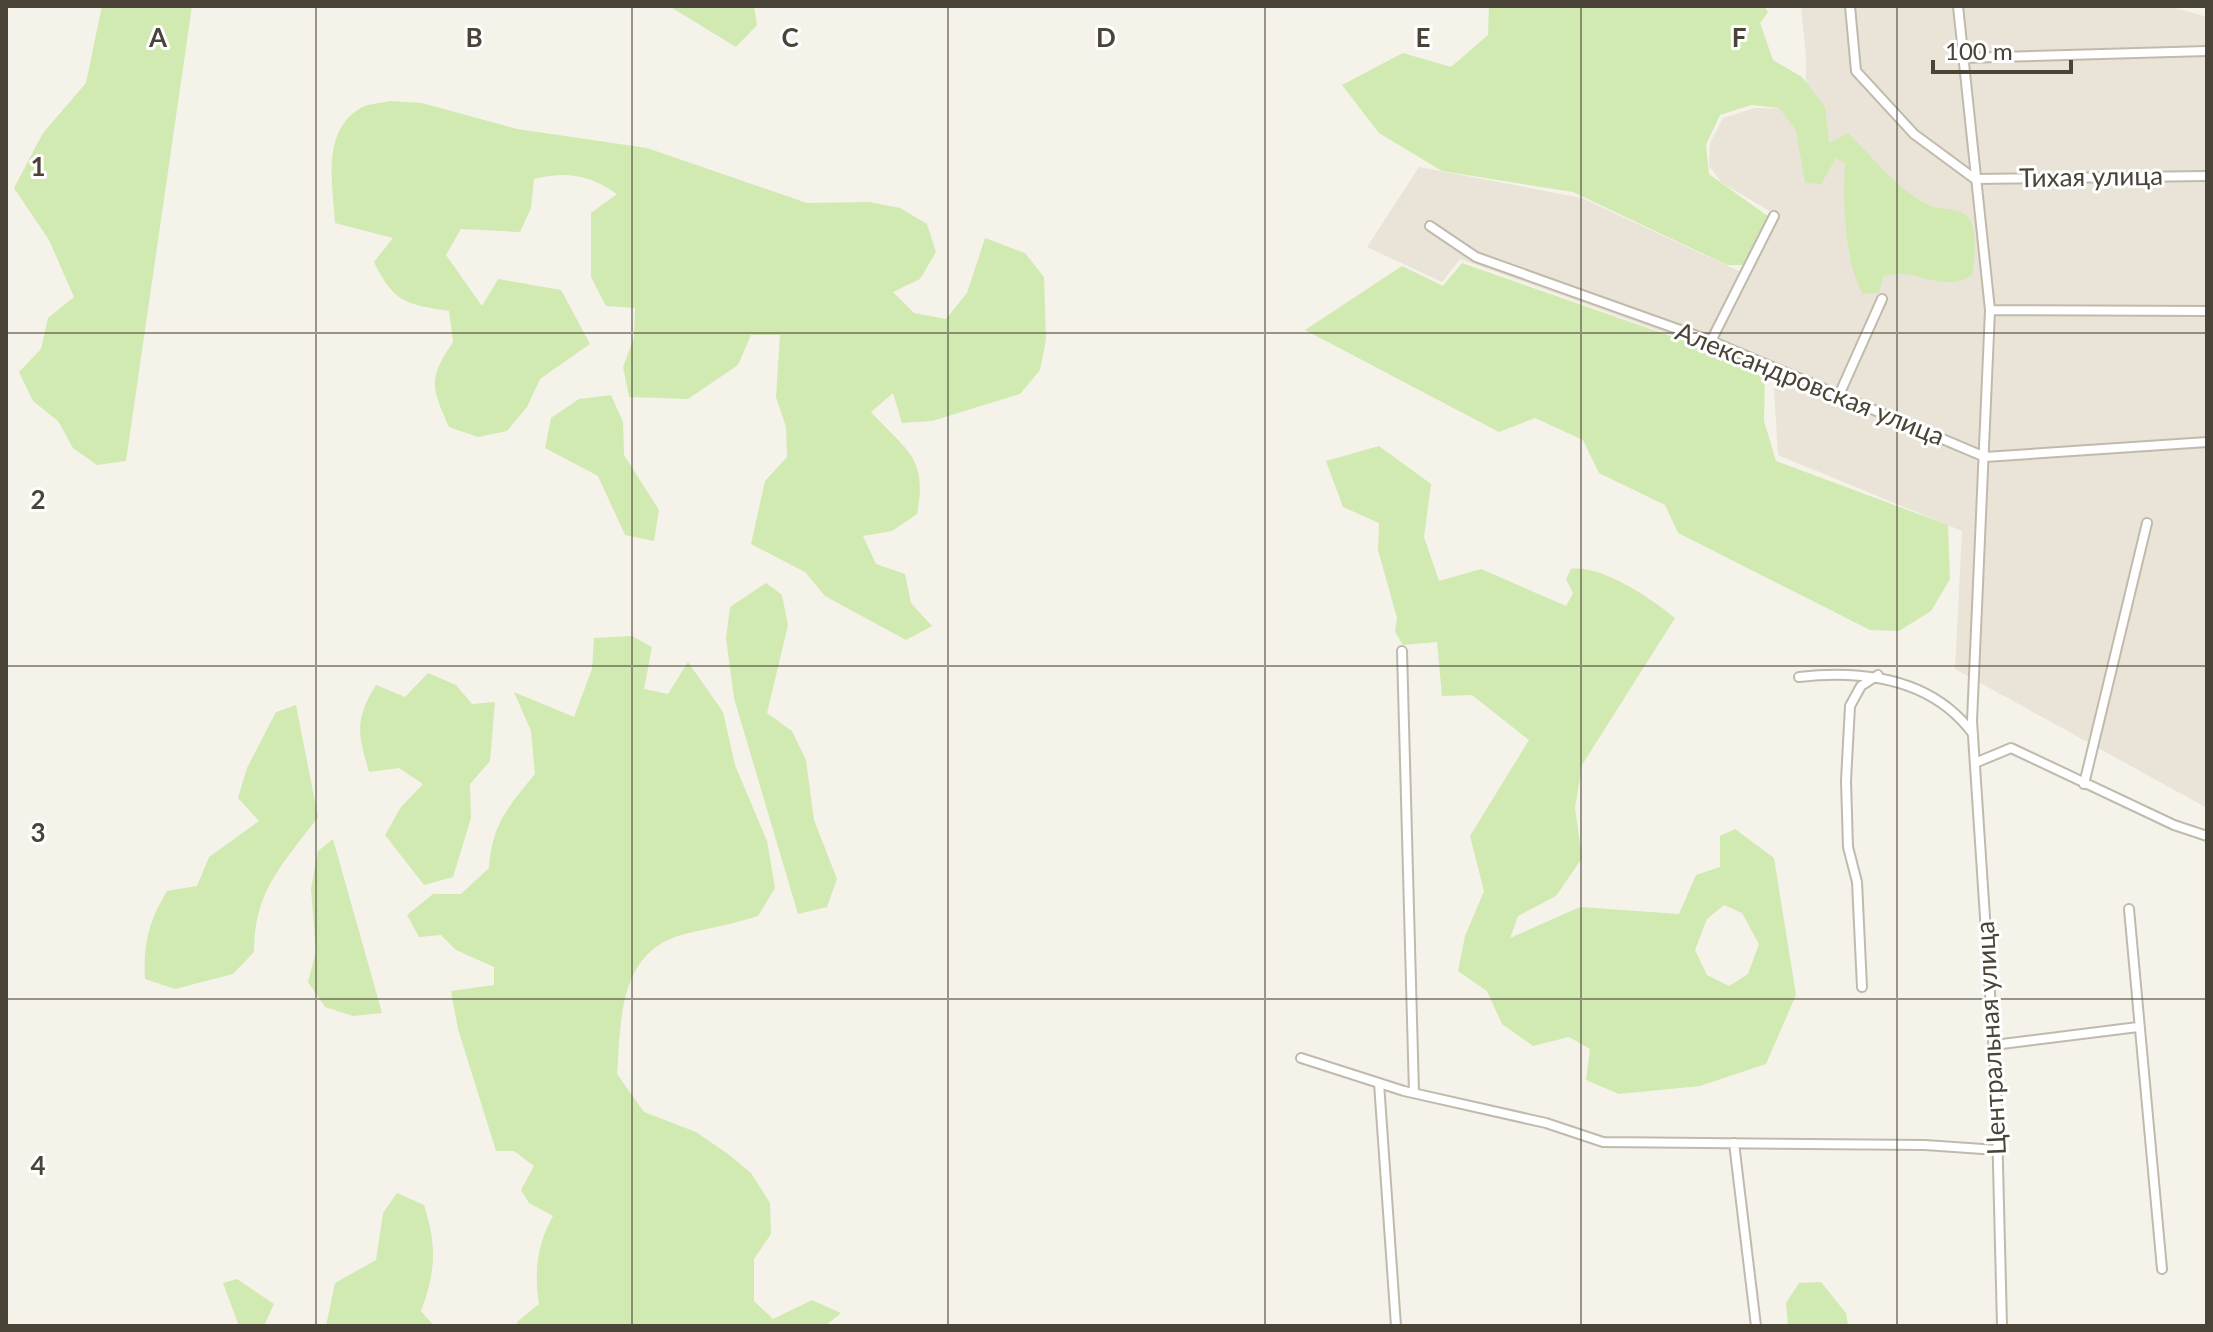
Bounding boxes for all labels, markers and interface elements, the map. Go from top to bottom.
text: A [148,21,168,53]
text: B [465,21,483,53]
text: C [781,21,799,53]
text: D [1096,21,1116,53]
text: E [1416,21,1430,53]
text: F [1732,21,1746,53]
scale bar [1933,24,2071,74]
text: 100 m [1945,36,2013,65]
text: 1 [30,150,46,182]
street label: Тихая улица [2019,159,2163,193]
street label: Александровская улица [1671,314,1950,452]
text: 2 [30,483,46,515]
text: 3 [30,816,46,848]
street label: Центральная улица [1968,920,2012,1156]
text: 4 [30,1149,46,1181]

